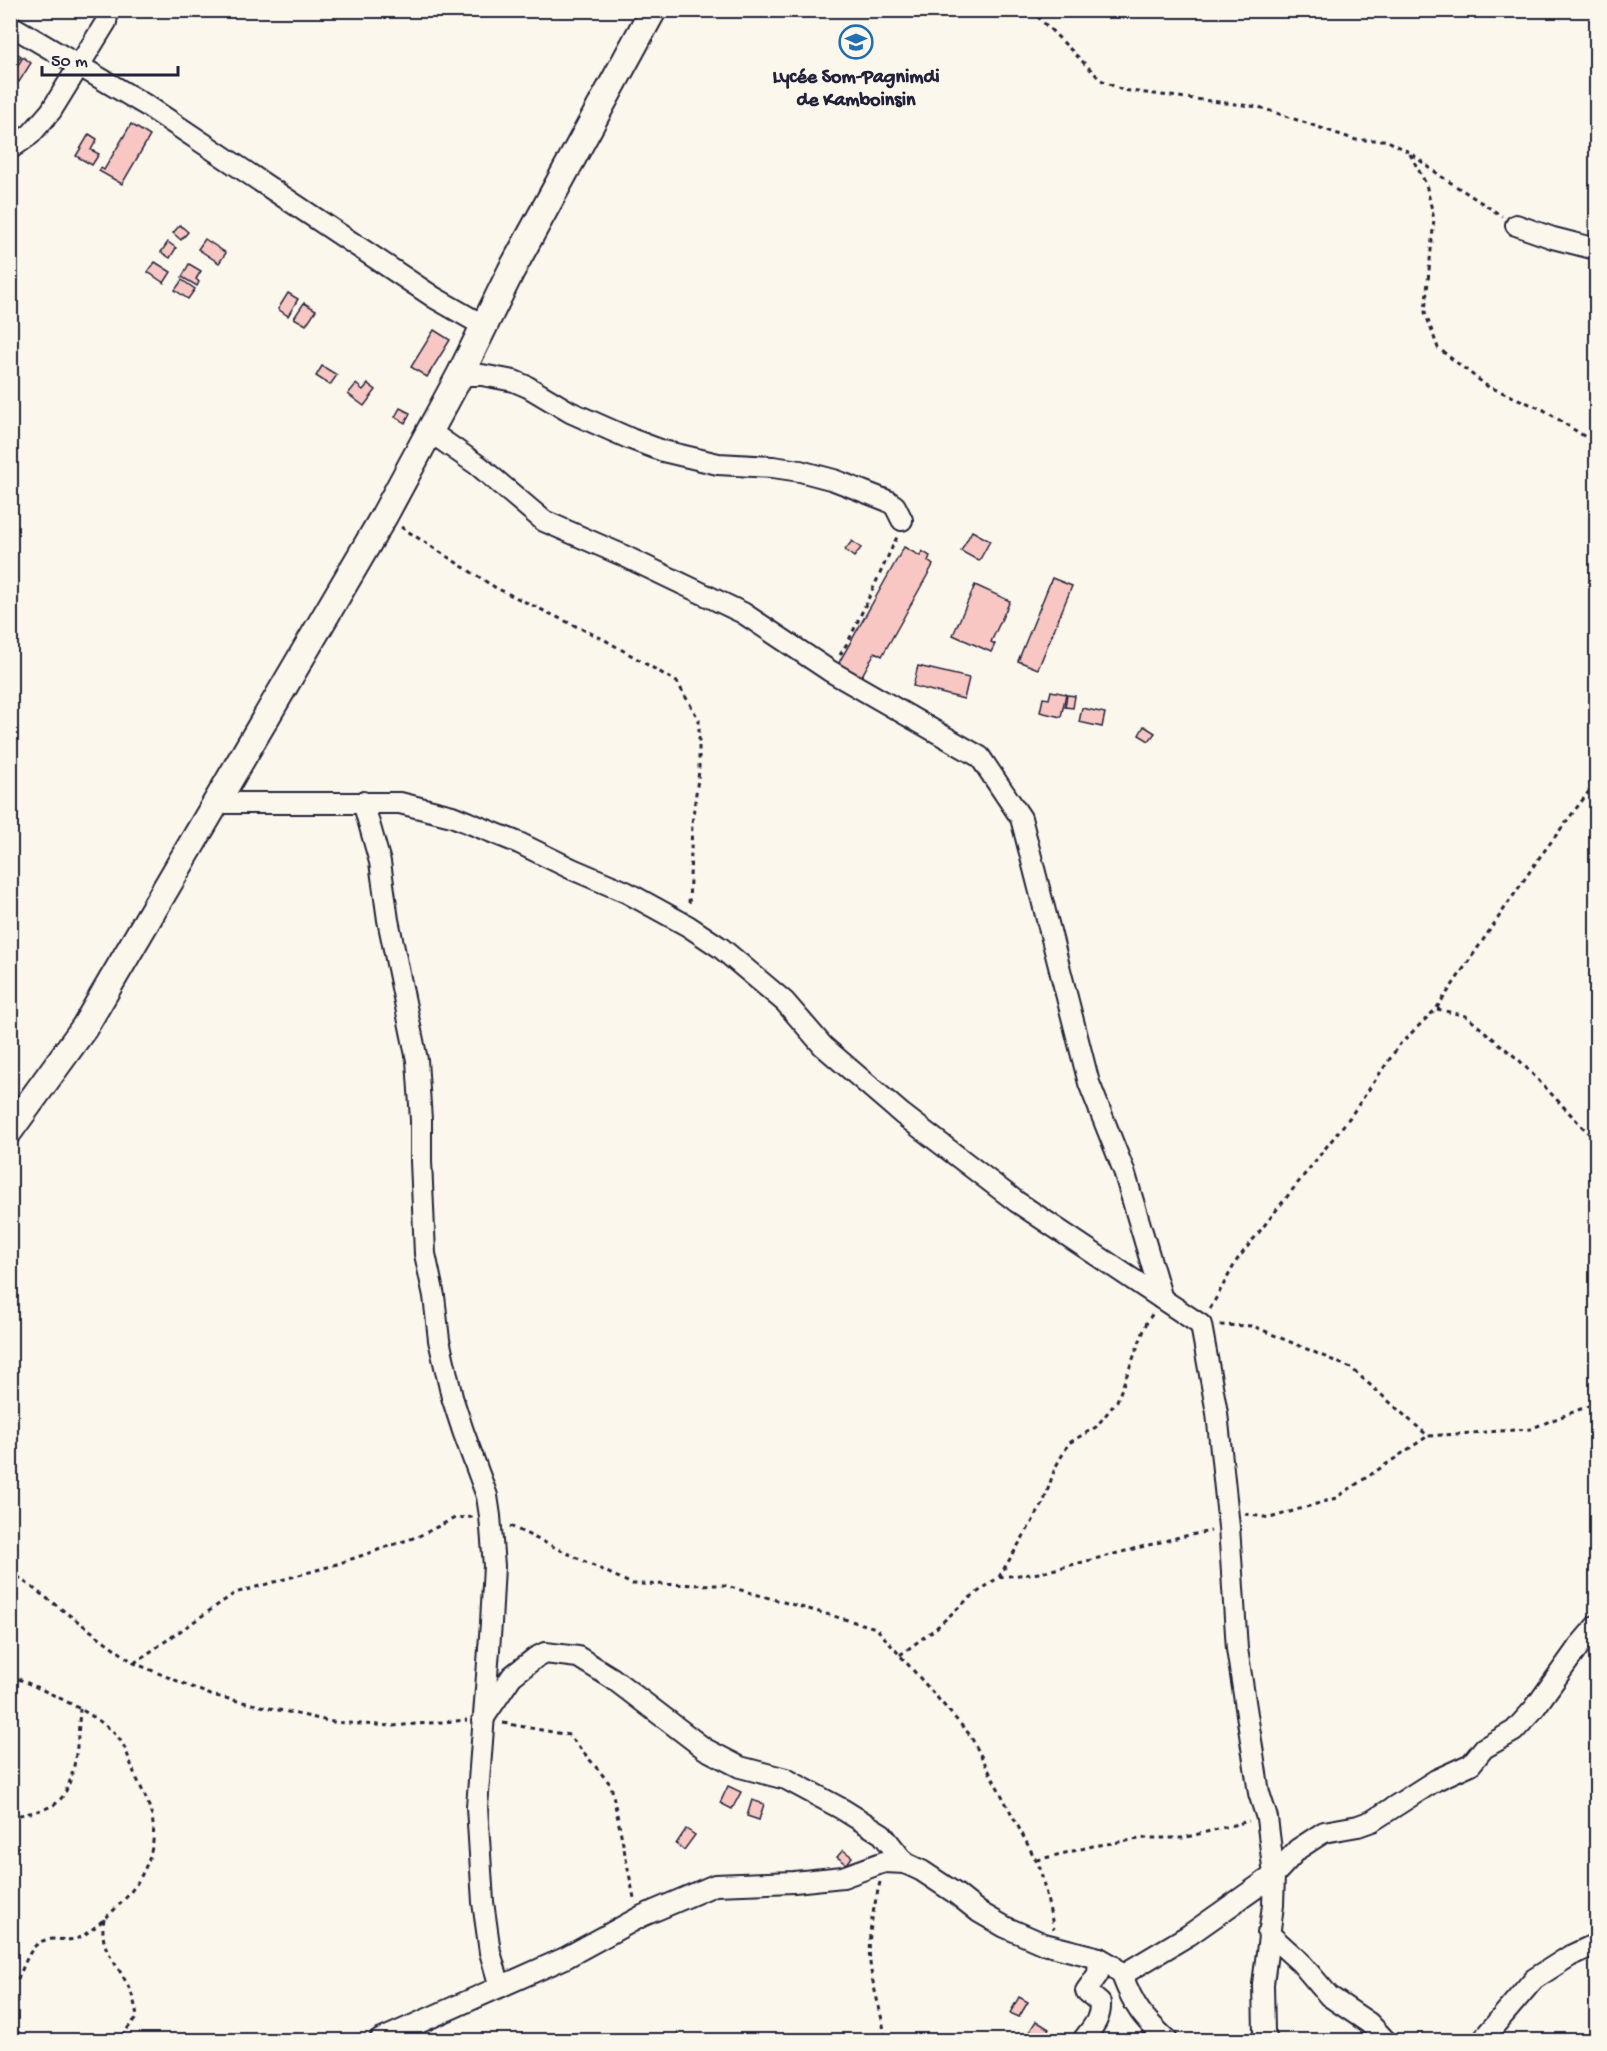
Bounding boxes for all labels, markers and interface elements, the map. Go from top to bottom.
school or university icon: Lycée Som-Pagnimdi de Kamboinsin [838,24,874,60]
scale bar [42,39,178,77]
text: 50 m [51,52,88,73]
place label: Lycée Som-Pagnimdi de Kamboinsin [772,67,940,113]

